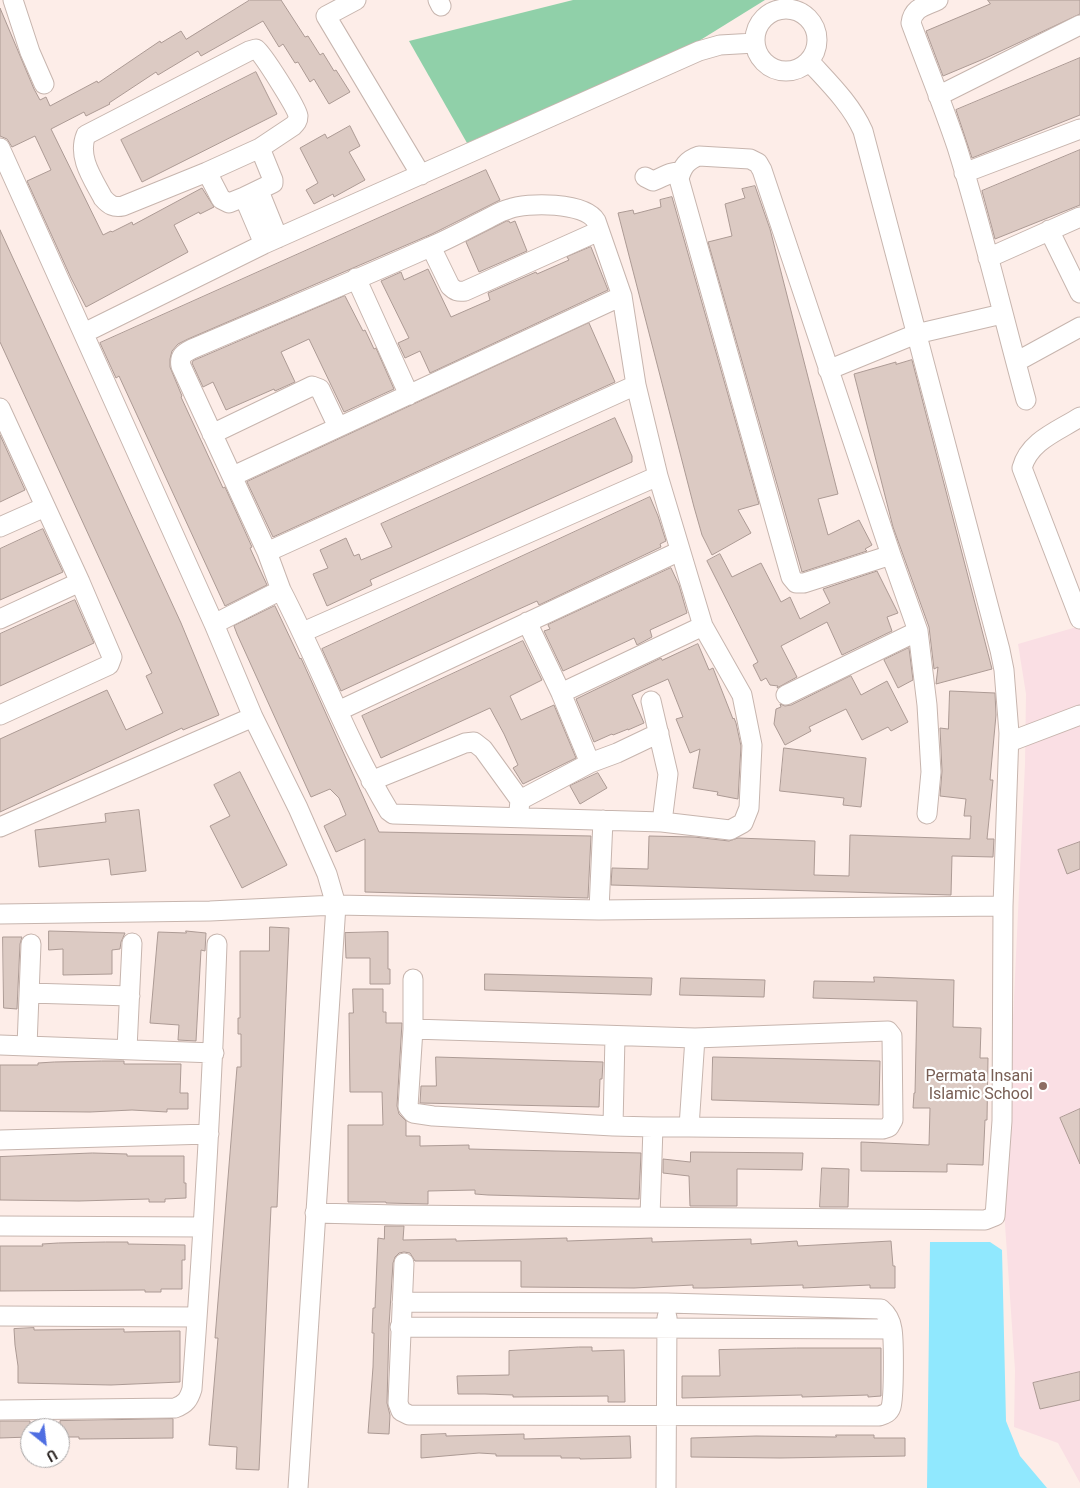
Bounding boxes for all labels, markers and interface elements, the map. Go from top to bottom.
place label: Permata Insani Islamic School [926,1067,1033,1105]
marker: Permata Insani Islamic School [1037,1080,1049,1092]
north arrow [20,1418,70,1468]
text: U [44,1446,60,1464]

